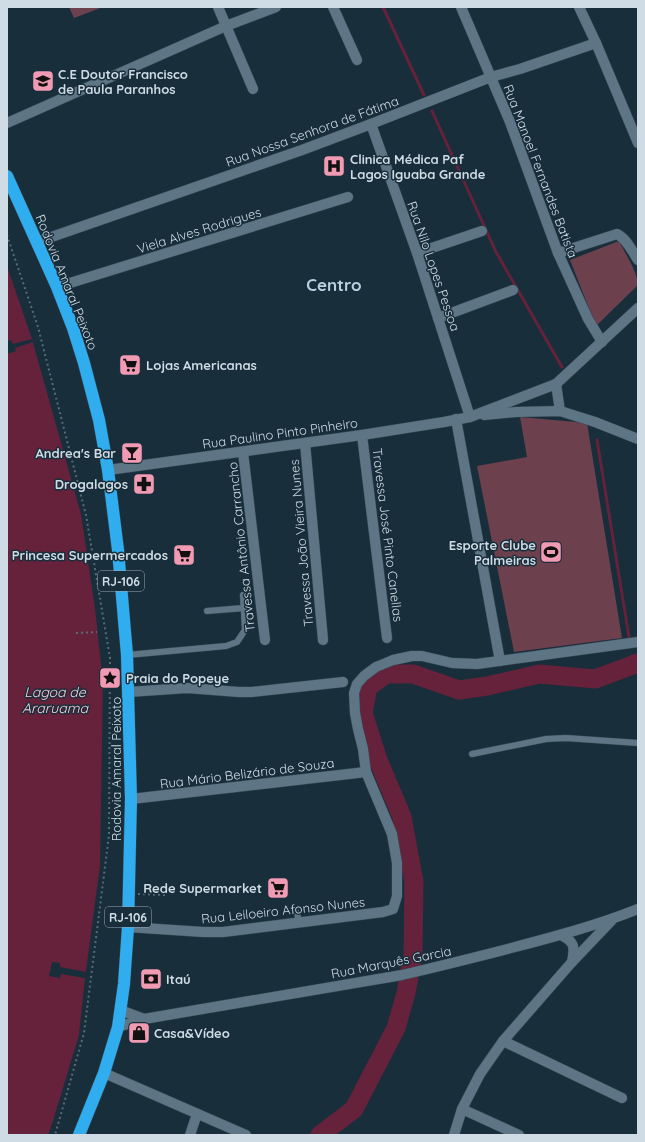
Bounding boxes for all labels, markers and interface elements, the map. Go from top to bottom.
place label: C.E Doutor Francisco de Paula Paranhos [58,66,188,97]
school or university icon: C.E Doutor Francisco de Paula Paranhos [30,68,56,94]
street label: Rua Manoel Fernandes Batista [500,82,582,260]
street label: Rua Nossa Senhora de Fátima [223,92,401,170]
place label: Clinica Médica Paf Lagos Iguaba Grande [350,151,486,182]
hospital icon: Clinica Médica Paf Lagos Iguaba Grande [321,153,347,179]
street label: Rua Nilo Lopes Pessoa [404,199,464,333]
street label: Viela Alves Rodrigues [135,203,263,257]
street label: Rodovia Amaral Peixoto [32,212,102,352]
district label: Centro [306,274,362,295]
supermarket icon: Lojas Americanas [117,352,143,378]
place label: Lojas Americanas [146,357,257,373]
street label: Rua Paulino Pinto Pinheiro [201,414,359,452]
bar icon: Andrea's Bar [119,440,145,466]
place label: Andrea's Bar [36,445,116,461]
street label: Travessa José Pinto Canellas [369,447,407,623]
street label: Travessa João Vieira Nunes [286,459,316,627]
street label: Travessa Antônio Carrancho [224,461,258,633]
pharmacy icon: Drogalagos [131,471,157,497]
place label: Drogalagos [55,476,128,492]
place label: Esporte Clube Palmeiras [449,537,536,568]
sports icon: Esporte Clube Palmeiras [538,539,564,565]
supermarket icon: Princesa Supermercados [171,542,197,568]
place label: Princesa Supermercados [12,547,168,563]
road number: RJ-106 [98,571,144,591]
place icon: Praia do Popeye [97,665,123,691]
place label: Praia do Popeye [126,670,229,686]
water label: Lagoa de Araruama [22,683,89,717]
street label: Rodovia Amaral Peixoto [108,697,124,841]
street label: Rua Mário Belizário de Souza [159,754,335,792]
supermarket icon: Rede Supermarket [265,875,291,901]
place label: Rede Supermarket [143,880,262,896]
street label: Rua Leiloeiro Afonso Nunes [200,893,366,927]
road number: RJ-106 [105,907,151,927]
street label: Rua Marquês Garcia [329,942,453,982]
bank icon: Itaú [138,966,164,992]
place label: Itaú [166,971,191,987]
shop icon: Casa&Vídeo [126,1020,152,1046]
place label: Casa&Vídeo [154,1025,230,1041]

